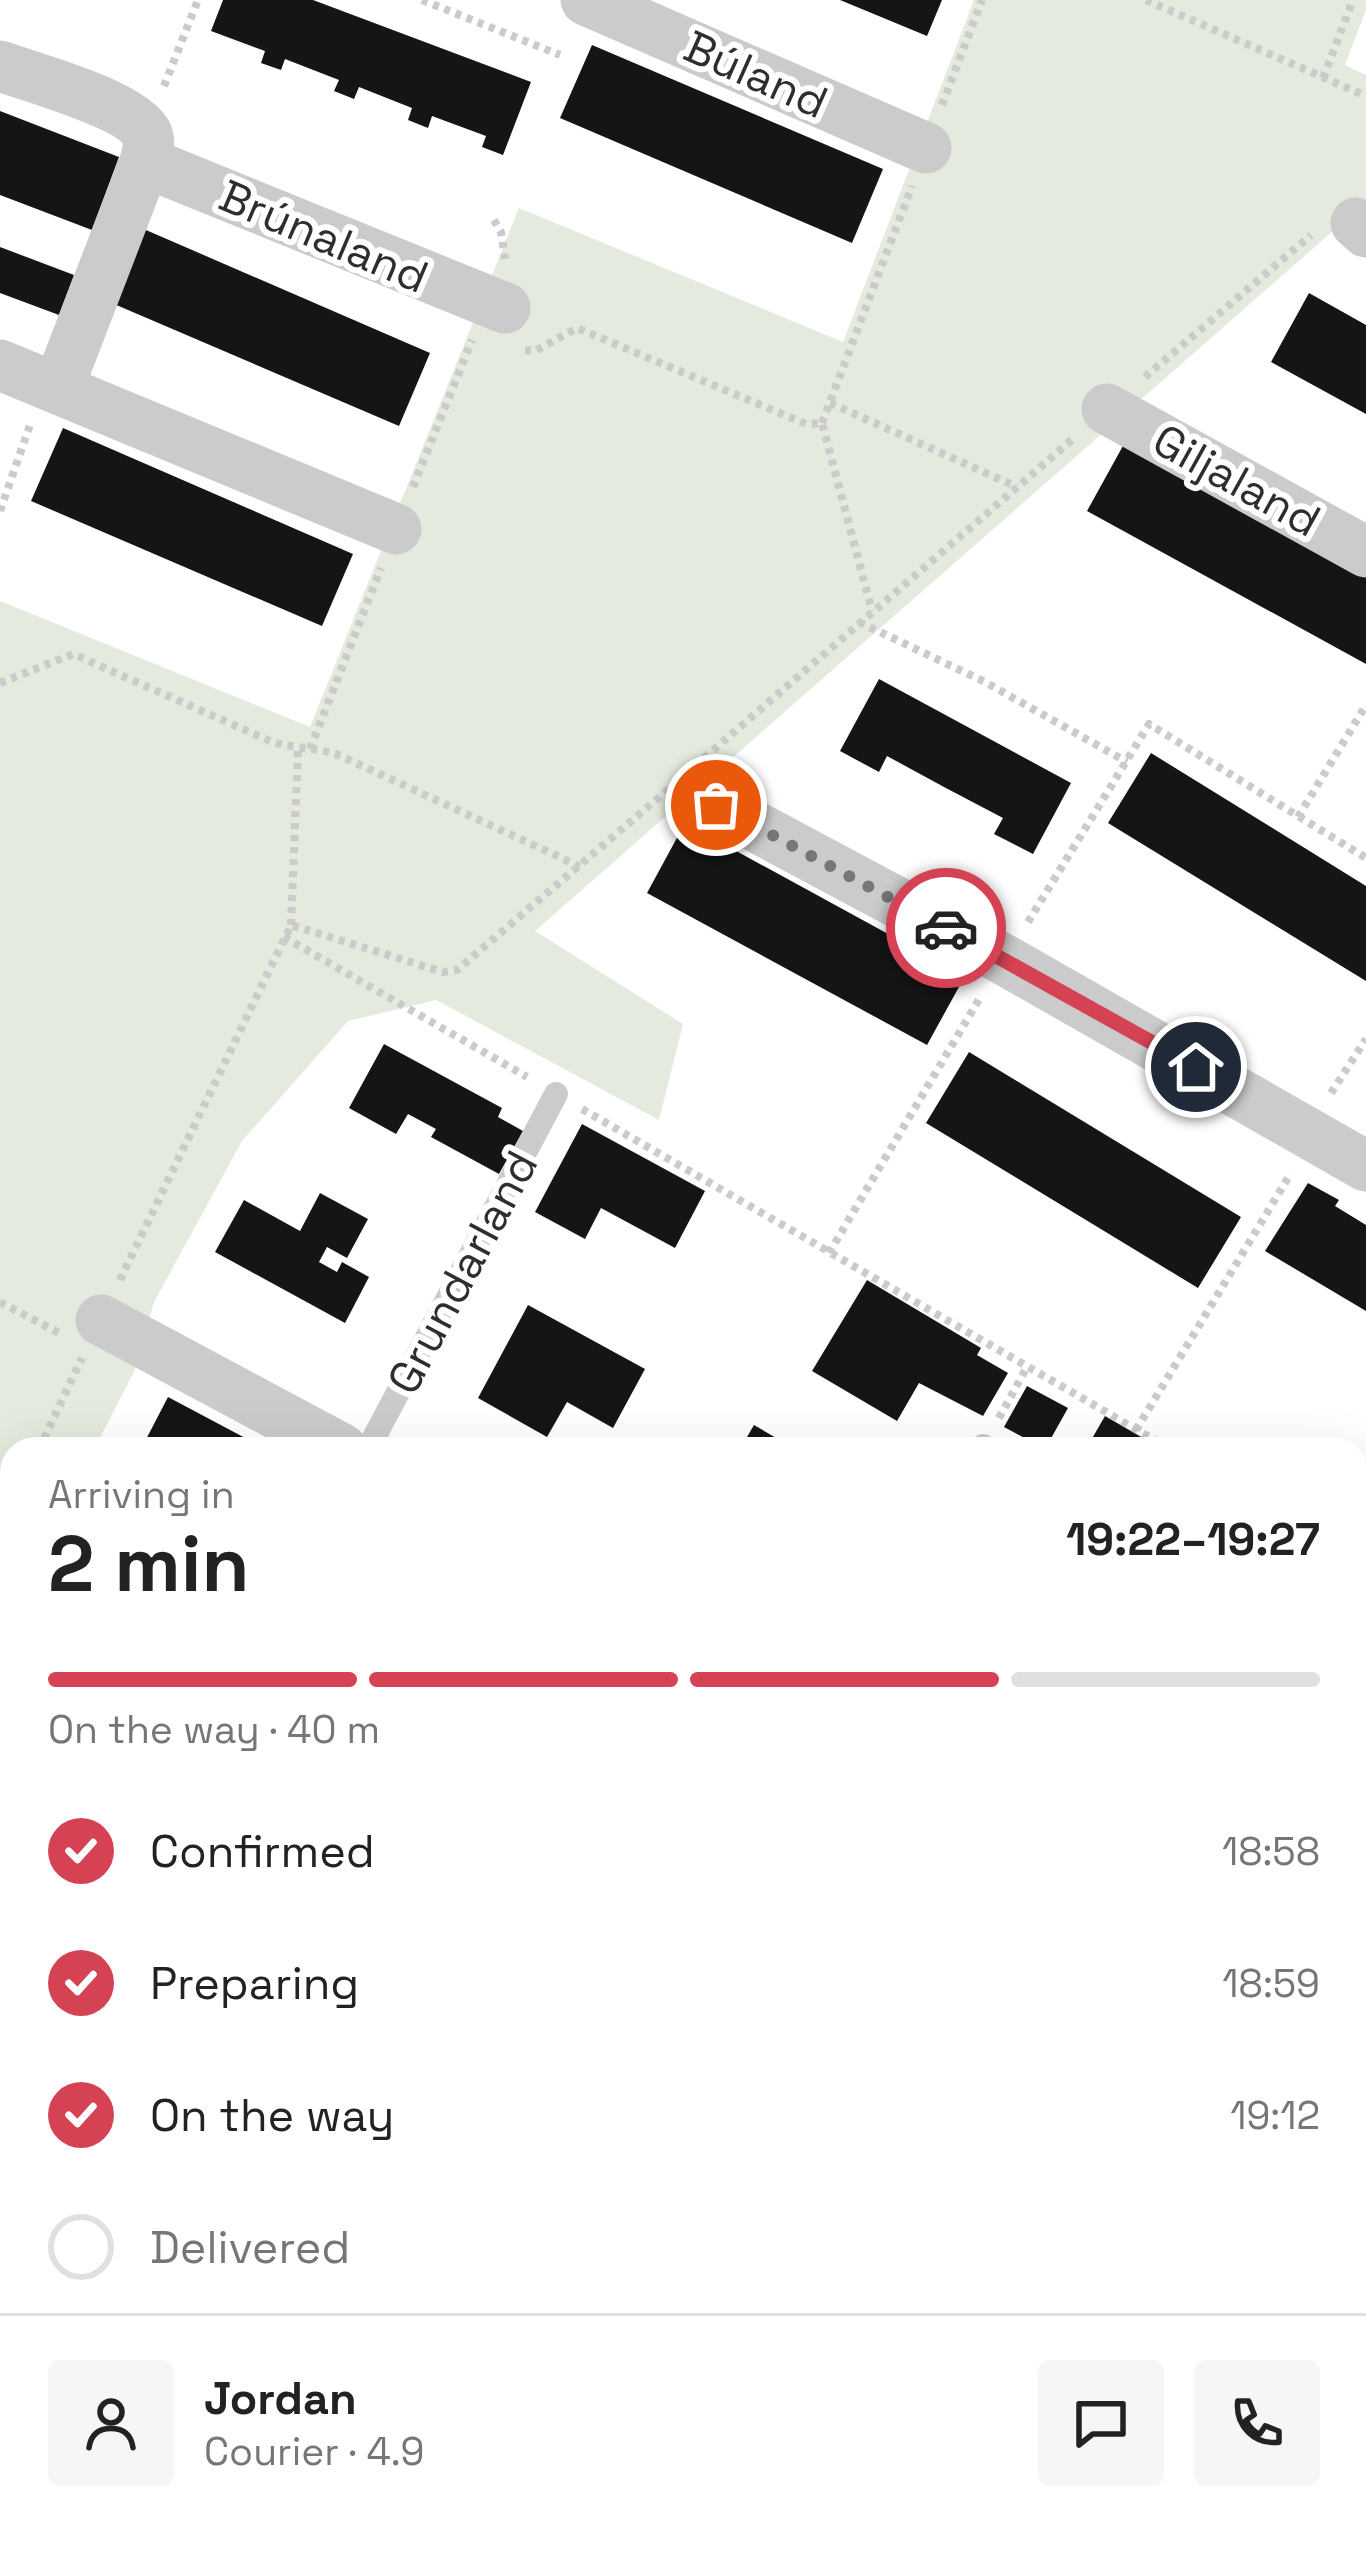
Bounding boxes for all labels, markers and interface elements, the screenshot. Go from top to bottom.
street label: Búland [675,18,836,131]
street label: Brúnaland [211,167,437,306]
street label: Giljaland [1143,411,1330,550]
pin [665,754,767,856]
icon: bag [683,772,749,838]
courier [886,868,1006,988]
icon: car [913,895,979,961]
pin [1145,1016,1247,1118]
icon: home [1163,1034,1229,1100]
street label: Grundarland [375,1141,550,1404]
text: Arriving in [48,1470,235,1519]
text: 19:22–19:27 [1066,1511,1320,1568]
text: 2 min [48,1514,250,1614]
text: On the way · 40 m [48,1705,380,1754]
icon: check [48,1818,114,1884]
text: Confirmed [150,1823,375,1880]
text: 18:58 [1222,1827,1320,1876]
icon: check [48,1950,114,2016]
text: Preparing [150,1955,359,2012]
text: 18:59 [1222,1959,1320,2008]
icon: check [48,2082,114,2148]
text: On the way [150,2087,394,2144]
text: 19:12 [1230,2091,1320,2140]
text: Delivered [150,2219,350,2276]
button: person [48,2360,174,2486]
button: chat [1038,2360,1164,2486]
button: phone [1194,2360,1320,2486]
text: Jordan [204,2370,357,2427]
text: Courier · 4.9 [204,2427,424,2476]

